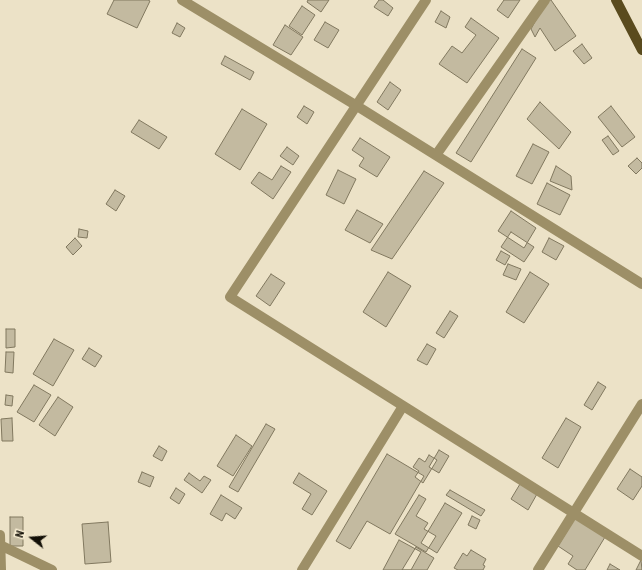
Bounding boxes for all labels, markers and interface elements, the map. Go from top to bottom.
north arrow [12,518,52,558]
text: N [13,529,27,539]

